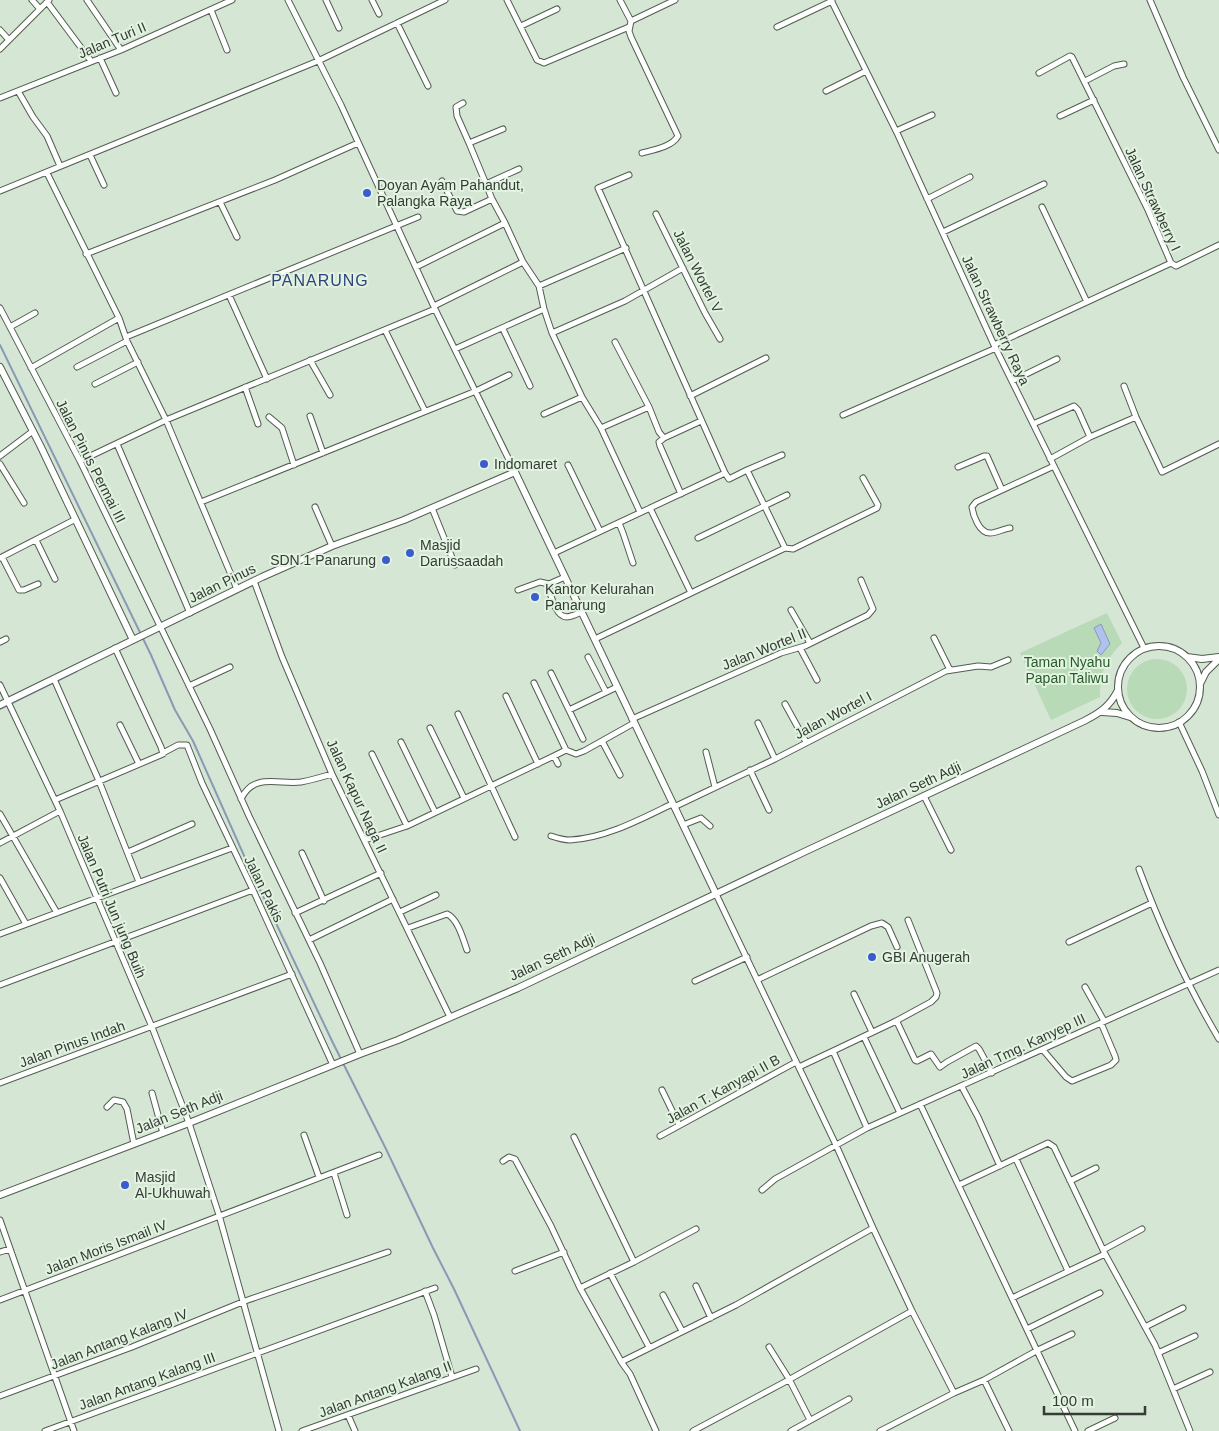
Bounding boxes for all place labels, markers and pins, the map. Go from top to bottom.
place label: Doyan Ayam Pahandut, Palangka Raya [377,177,524,209]
marker: Doyan Ayam Pahandut, Palangka Raya [361,187,373,199]
place label: Indomaret [494,456,557,472]
marker: Indomaret [478,458,490,470]
place label: Masjid Darussaadah [420,537,503,569]
marker: Masjid Darussaadah [404,547,416,559]
place label: SDN 1 Panarung [270,552,376,568]
marker: SDN 1 Panarung [380,554,392,566]
place label: Kantor Kelurahan Panarung [545,581,654,613]
marker: Kantor Kelurahan Panarung [529,591,541,603]
place label: GBI Anugerah [882,949,970,965]
marker: GBI Anugerah [866,951,878,963]
place label: Masjid Al-Ukhuwah [135,1169,210,1201]
marker: Masjid Al-Ukhuwah [119,1179,131,1191]

